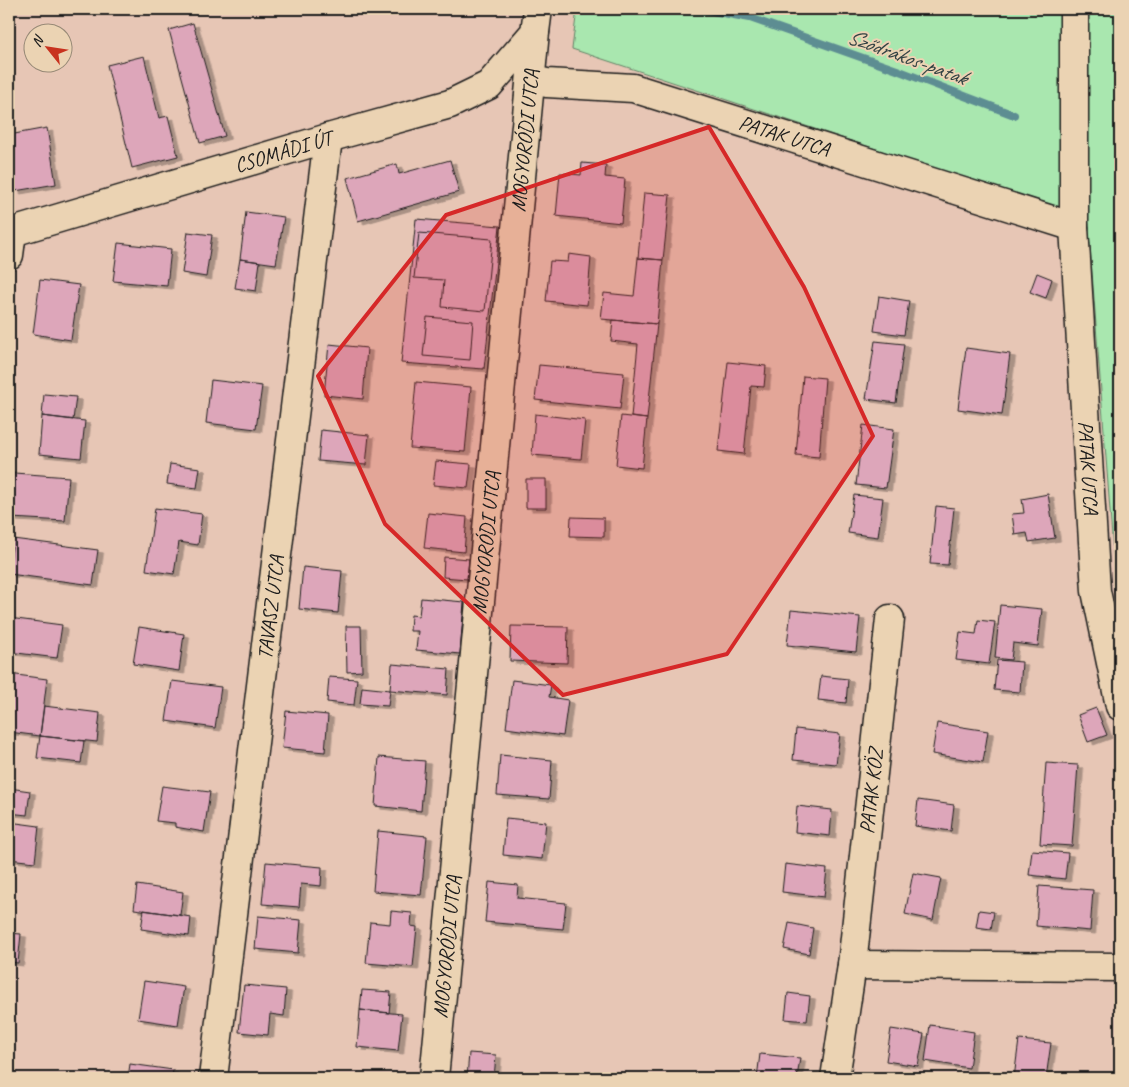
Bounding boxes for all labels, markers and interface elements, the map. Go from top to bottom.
north arrow [22,22,72,72]
water label: Sződrákos-patak [844,23,974,93]
text: N [28,32,48,50]
street label: MOGYORÓDI UTCA [505,68,544,213]
street label: PATAK UTCA [736,109,834,163]
street label: CSOMÁDI ÚT [231,123,339,178]
street label: PATAK UTCA [1073,420,1104,517]
street label: MOGYORÓDI UTCA [466,470,506,615]
street label: TAVASZ UTCA [251,553,290,661]
street label: PATAK KÖZ [853,744,889,835]
street label: MOGYORÓDI UTCA [427,874,467,1019]

